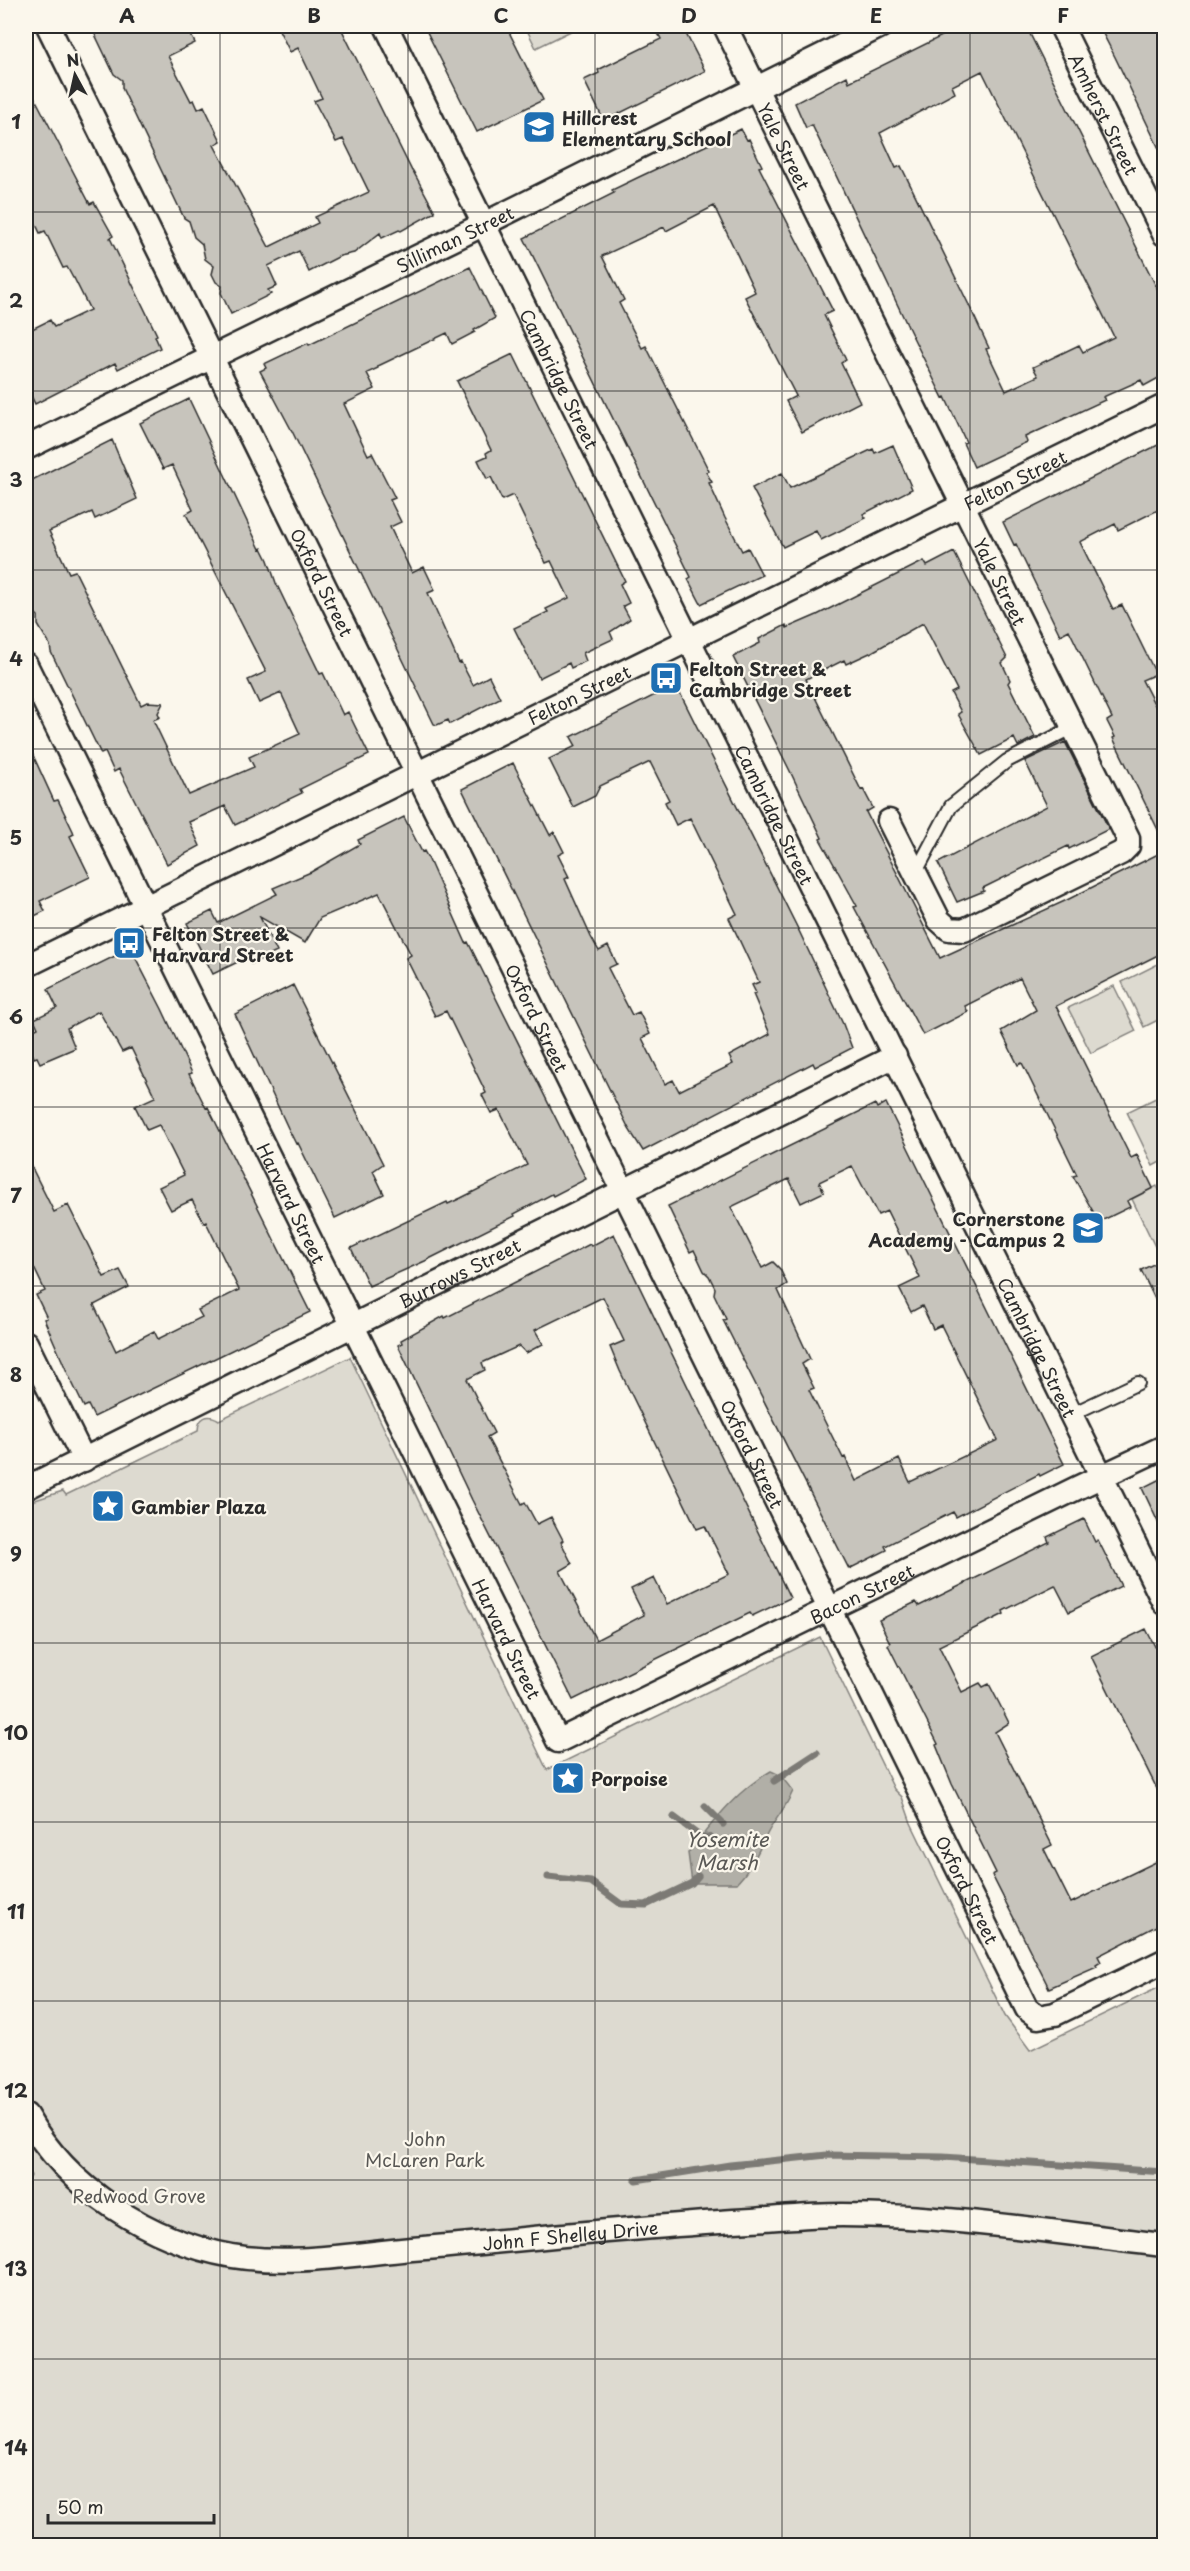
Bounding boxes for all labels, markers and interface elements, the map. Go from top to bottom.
text: A [119,0,135,30]
text: B [307,0,321,30]
text: C [493,0,509,30]
text: D [681,0,697,30]
text: E [870,0,882,30]
text: F [1057,0,1069,30]
north arrow [45,45,105,105]
text: N [65,46,81,72]
street label: Amherst Street [1063,48,1146,179]
street label: Yale Street [751,98,818,194]
place label: Hillcrest Elementary School [562,104,732,152]
text: 1 [11,106,21,136]
school or university icon: Hillcrest Elementary School [521,109,557,145]
street label: Silliman Street [391,198,518,279]
text: 2 [9,285,23,315]
street label: Cambridge Street [514,304,606,453]
street label: Felton Street [958,443,1071,516]
text: 3 [9,464,23,494]
street label: Oxford Street [284,523,361,641]
street label: Yale Street [968,533,1034,630]
text: 4 [9,643,23,673]
place label: Felton Street & Cambridge Street [689,655,852,703]
street label: Felton Street [522,657,635,731]
bus stop icon: Felton Street & Cambridge Street [648,660,684,696]
street label: Cambridge Street [729,740,821,889]
text: 5 [10,822,22,852]
place label: Felton Street & Harvard Street [152,920,294,968]
bus stop icon: Felton Street & Harvard Street [111,925,147,961]
street label: Oxford Street [499,959,576,1077]
text: 6 [9,1001,23,1031]
street label: Harvard Street [251,1138,333,1268]
text: 7 [10,1180,22,1210]
place label: Cornerstone Academy - Campus 2 [867,1205,1065,1253]
school or university icon: Cornerstone Academy - Campus 2 [1070,1210,1106,1246]
street label: Burrows Street [394,1231,525,1314]
street label: Cambridge Street [992,1272,1084,1422]
text: 8 [10,1359,22,1389]
street label: Oxford Street [715,1395,791,1512]
place icon: Gambier Plaza [90,1488,126,1524]
place label: Gambier Plaza [131,1493,267,1520]
text: 9 [10,1538,22,1568]
street label: Bacon Street [805,1556,918,1630]
street label: Harvard Street [466,1574,549,1703]
text: 10 [4,1717,28,1747]
place icon: Porpoise [550,1760,586,1796]
place label: Porpoise [591,1765,668,1792]
water label: Yosemite Marsh [686,1824,770,1877]
street label: Oxford Street [930,1830,1006,1948]
text: 11 [7,1896,25,1926]
text: 12 [4,2075,28,2105]
park label: John McLaren Park [365,2125,485,2173]
park label: Redwood Grove [72,2182,206,2209]
street label: John F Shelley Drive [481,2213,659,2256]
text: 13 [5,2253,27,2283]
text: 14 [4,2432,28,2462]
scale bar [48,2487,214,2525]
text: 50 m [57,2493,104,2520]

